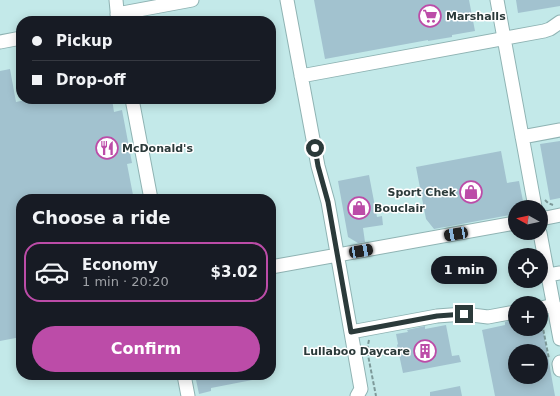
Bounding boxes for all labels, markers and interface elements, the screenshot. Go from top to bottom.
supermarket icon: Marshalls [417,3,443,29]
place label: Marshalls [446,10,506,23]
text: Pickup [56,32,112,50]
text: Drop-off [56,71,126,89]
restaurant icon: McDonald's [94,135,120,161]
route start [306,139,324,157]
place label: McDonald's [122,142,193,155]
shop icon: Sport Chek [458,179,484,205]
place label: Sport Chek [387,186,457,199]
shop icon: Bouclair [346,195,372,221]
north arrow [508,200,548,240]
map controls [508,200,548,384]
place label: Bouclair [374,202,425,215]
text: Choose a ride [32,207,171,228]
car [443,226,469,242]
car [348,243,374,259]
button: locate [508,248,548,288]
icon: car [34,254,70,290]
text: Economy [82,256,158,274]
callout: 1 min [431,256,497,284]
text: 1 min [444,262,484,277]
text: $3.02 [211,263,258,281]
text: 1 min · 20:20 [82,274,169,289]
button: + [508,296,548,336]
route end [455,305,473,323]
button: Confirm [32,326,260,372]
building icon: Lullaboo Daycare [412,338,438,364]
button: − [508,344,548,384]
place label: Lullaboo Daycare [303,345,410,358]

